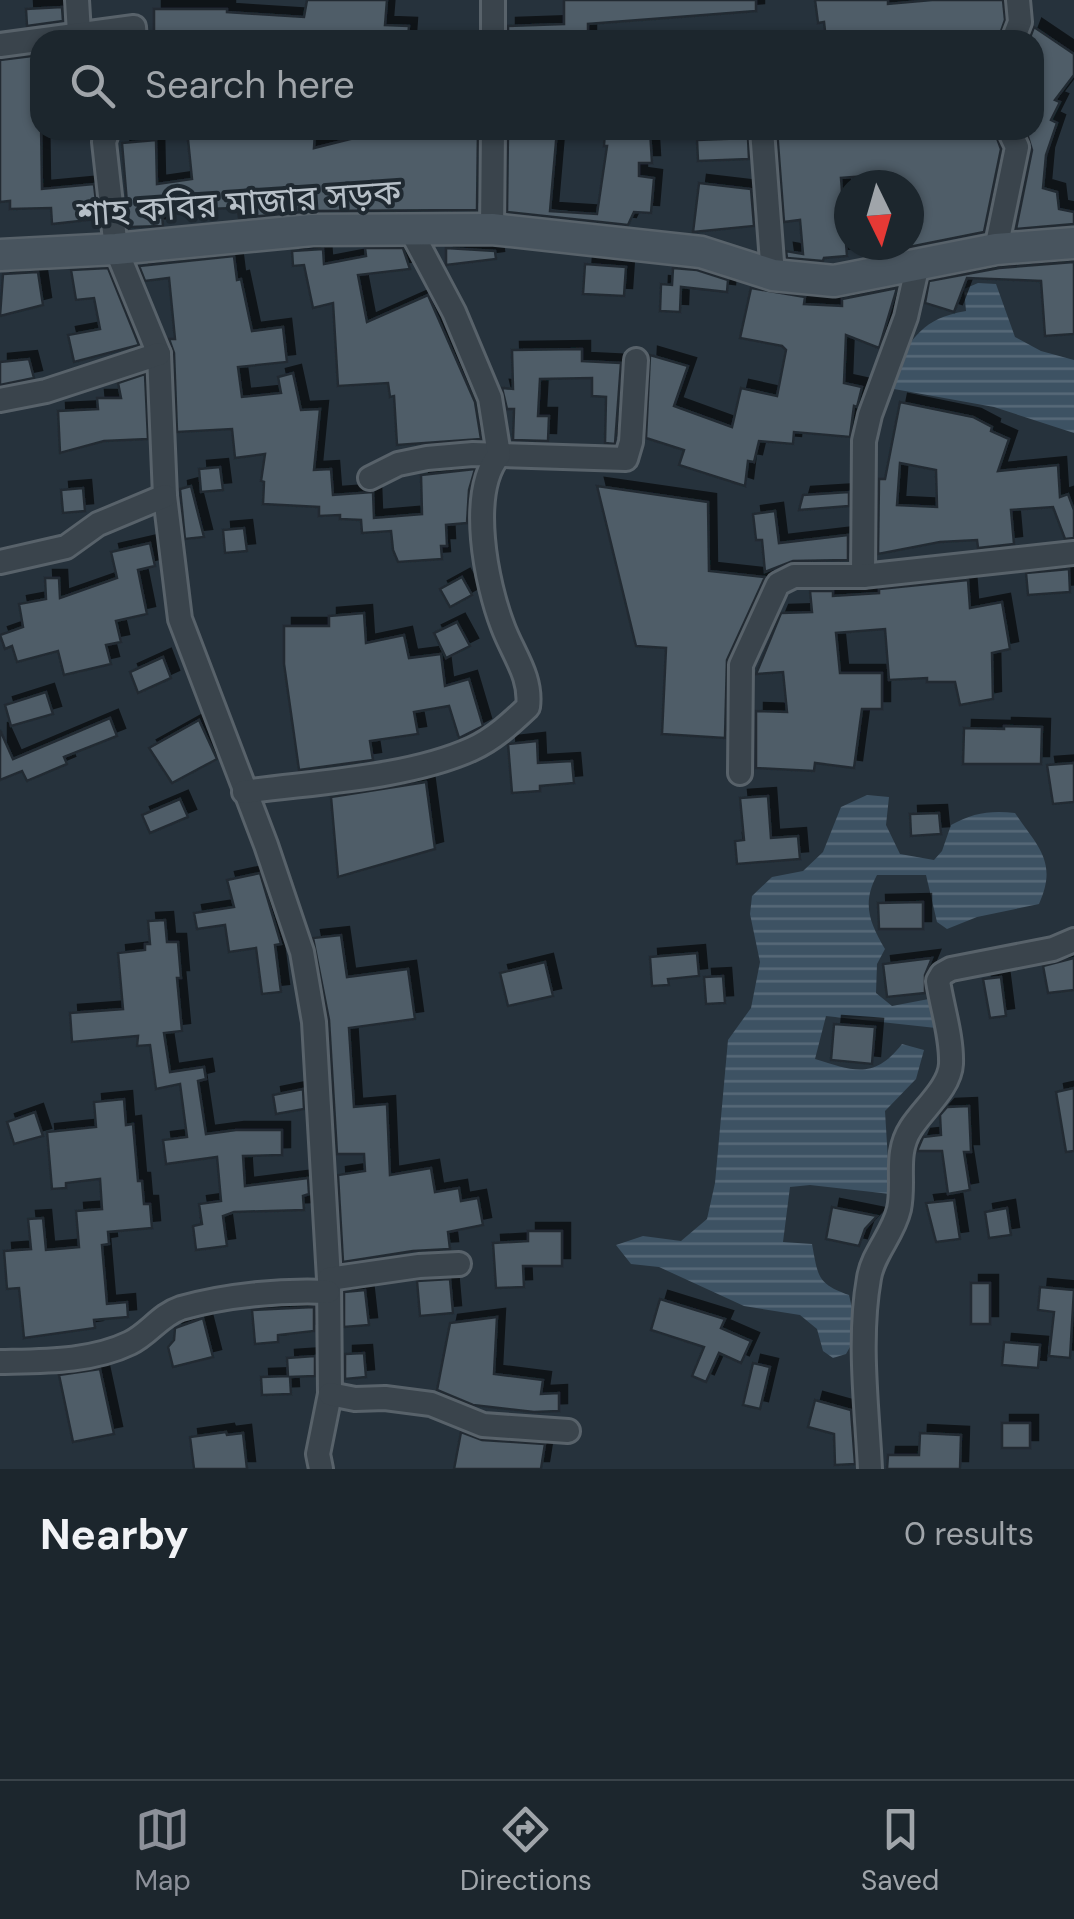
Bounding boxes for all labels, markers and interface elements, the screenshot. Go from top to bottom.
search box [30,30,1044,140]
icon: search [65,58,120,113]
text: Search here [145,60,355,110]
street label: শাহ কবির মাজার সড়ক [74,169,403,237]
north arrow [834,170,924,260]
text: Nearby [40,1507,189,1562]
text: 0 results [904,1513,1034,1555]
tab: Map [135,1802,191,1899]
tab: Directions [460,1802,592,1899]
tab: Saved [861,1802,939,1899]

